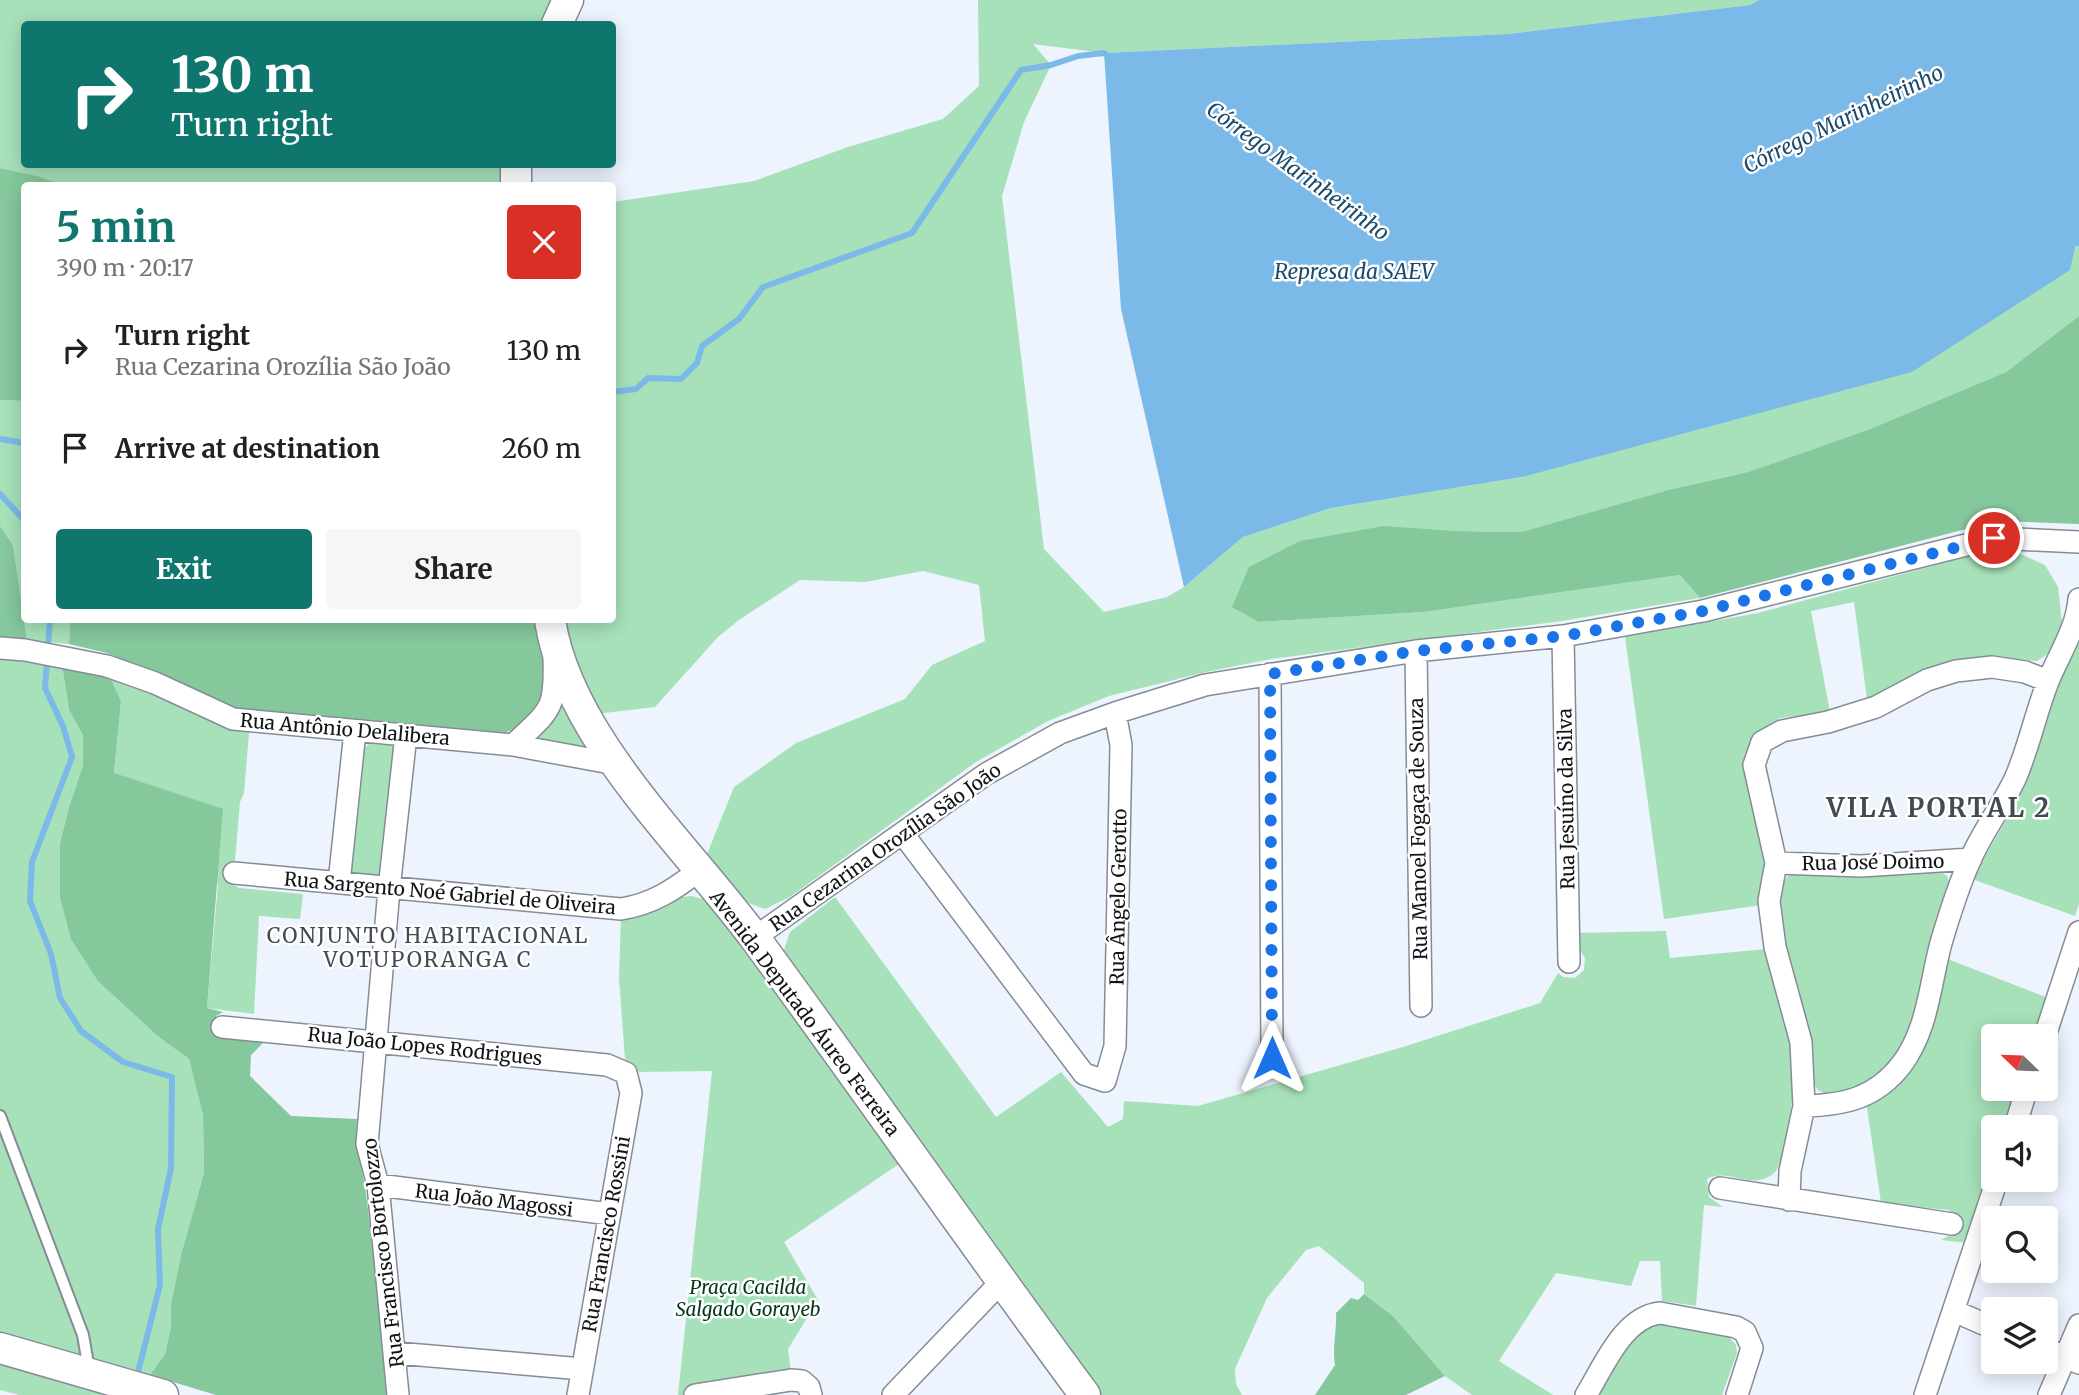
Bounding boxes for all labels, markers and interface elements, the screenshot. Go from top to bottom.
text: 130 m [171,44,314,105]
icon: right [56,49,147,140]
water label: Córrego Marinheirinho [1738,59,1948,179]
water label: Córrego Marinheirinho [1201,96,1395,246]
text: Turn right [171,105,333,145]
text: 5 min [56,201,175,253]
button: close [507,205,581,279]
text: 390 m · 20:17 [56,253,194,282]
water label: Represa da SAEV [1274,258,1436,285]
text: Turn right [115,319,250,352]
icon: right [56,331,94,369]
text: 130 m [507,334,581,367]
text: Rua Cezarina Orozília São João [115,352,451,381]
icon: arrive [56,429,94,467]
text: Arrive at destination [115,432,380,465]
text: 260 m [502,432,581,465]
pin [1964,508,2024,568]
icon: arrive [1975,519,2013,557]
button: Exit [56,529,312,609]
button: Share [326,529,581,609]
street label: Rua Manoel Fogaça de Souza [1404,698,1432,960]
street label: Rua Antônio Delalibera [239,708,451,750]
street label: Rua Jesuíno da Silva [1552,708,1580,890]
street label: Rua Cezarina Orozília São João [765,758,1005,936]
district label: VILA PORTAL 2 [1826,791,2051,824]
street label: Rua Ângelo Gerotto [1104,808,1132,986]
street label: Rua José Doimo [1801,849,1945,875]
street label: Rua Sargento Noé Gabriel de Oliveira [283,867,617,919]
street label: Avenida Deputado Áureo Ferreira [704,885,905,1141]
district label: CONJUNTO HABITACIONAL VOTUPORANGA C [267,922,589,973]
position arrow [1235,1021,1309,1095]
street label: Rua João Lopes Rodrigues [306,1022,544,1070]
north arrow [1981,1024,2058,1101]
map controls [1981,1024,2058,1374]
button: sound [1981,1115,2058,1192]
street label: Rua Francisco Rossini [577,1134,635,1334]
street label: Rua Francisco Bortolozzo [357,1137,409,1369]
street label: Rua João Magossi [414,1178,574,1222]
button: search [1981,1206,2058,1283]
park label: Praça Cacilda Salgado Gorayeb [675,1275,821,1321]
button: layers [1981,1297,2058,1374]

